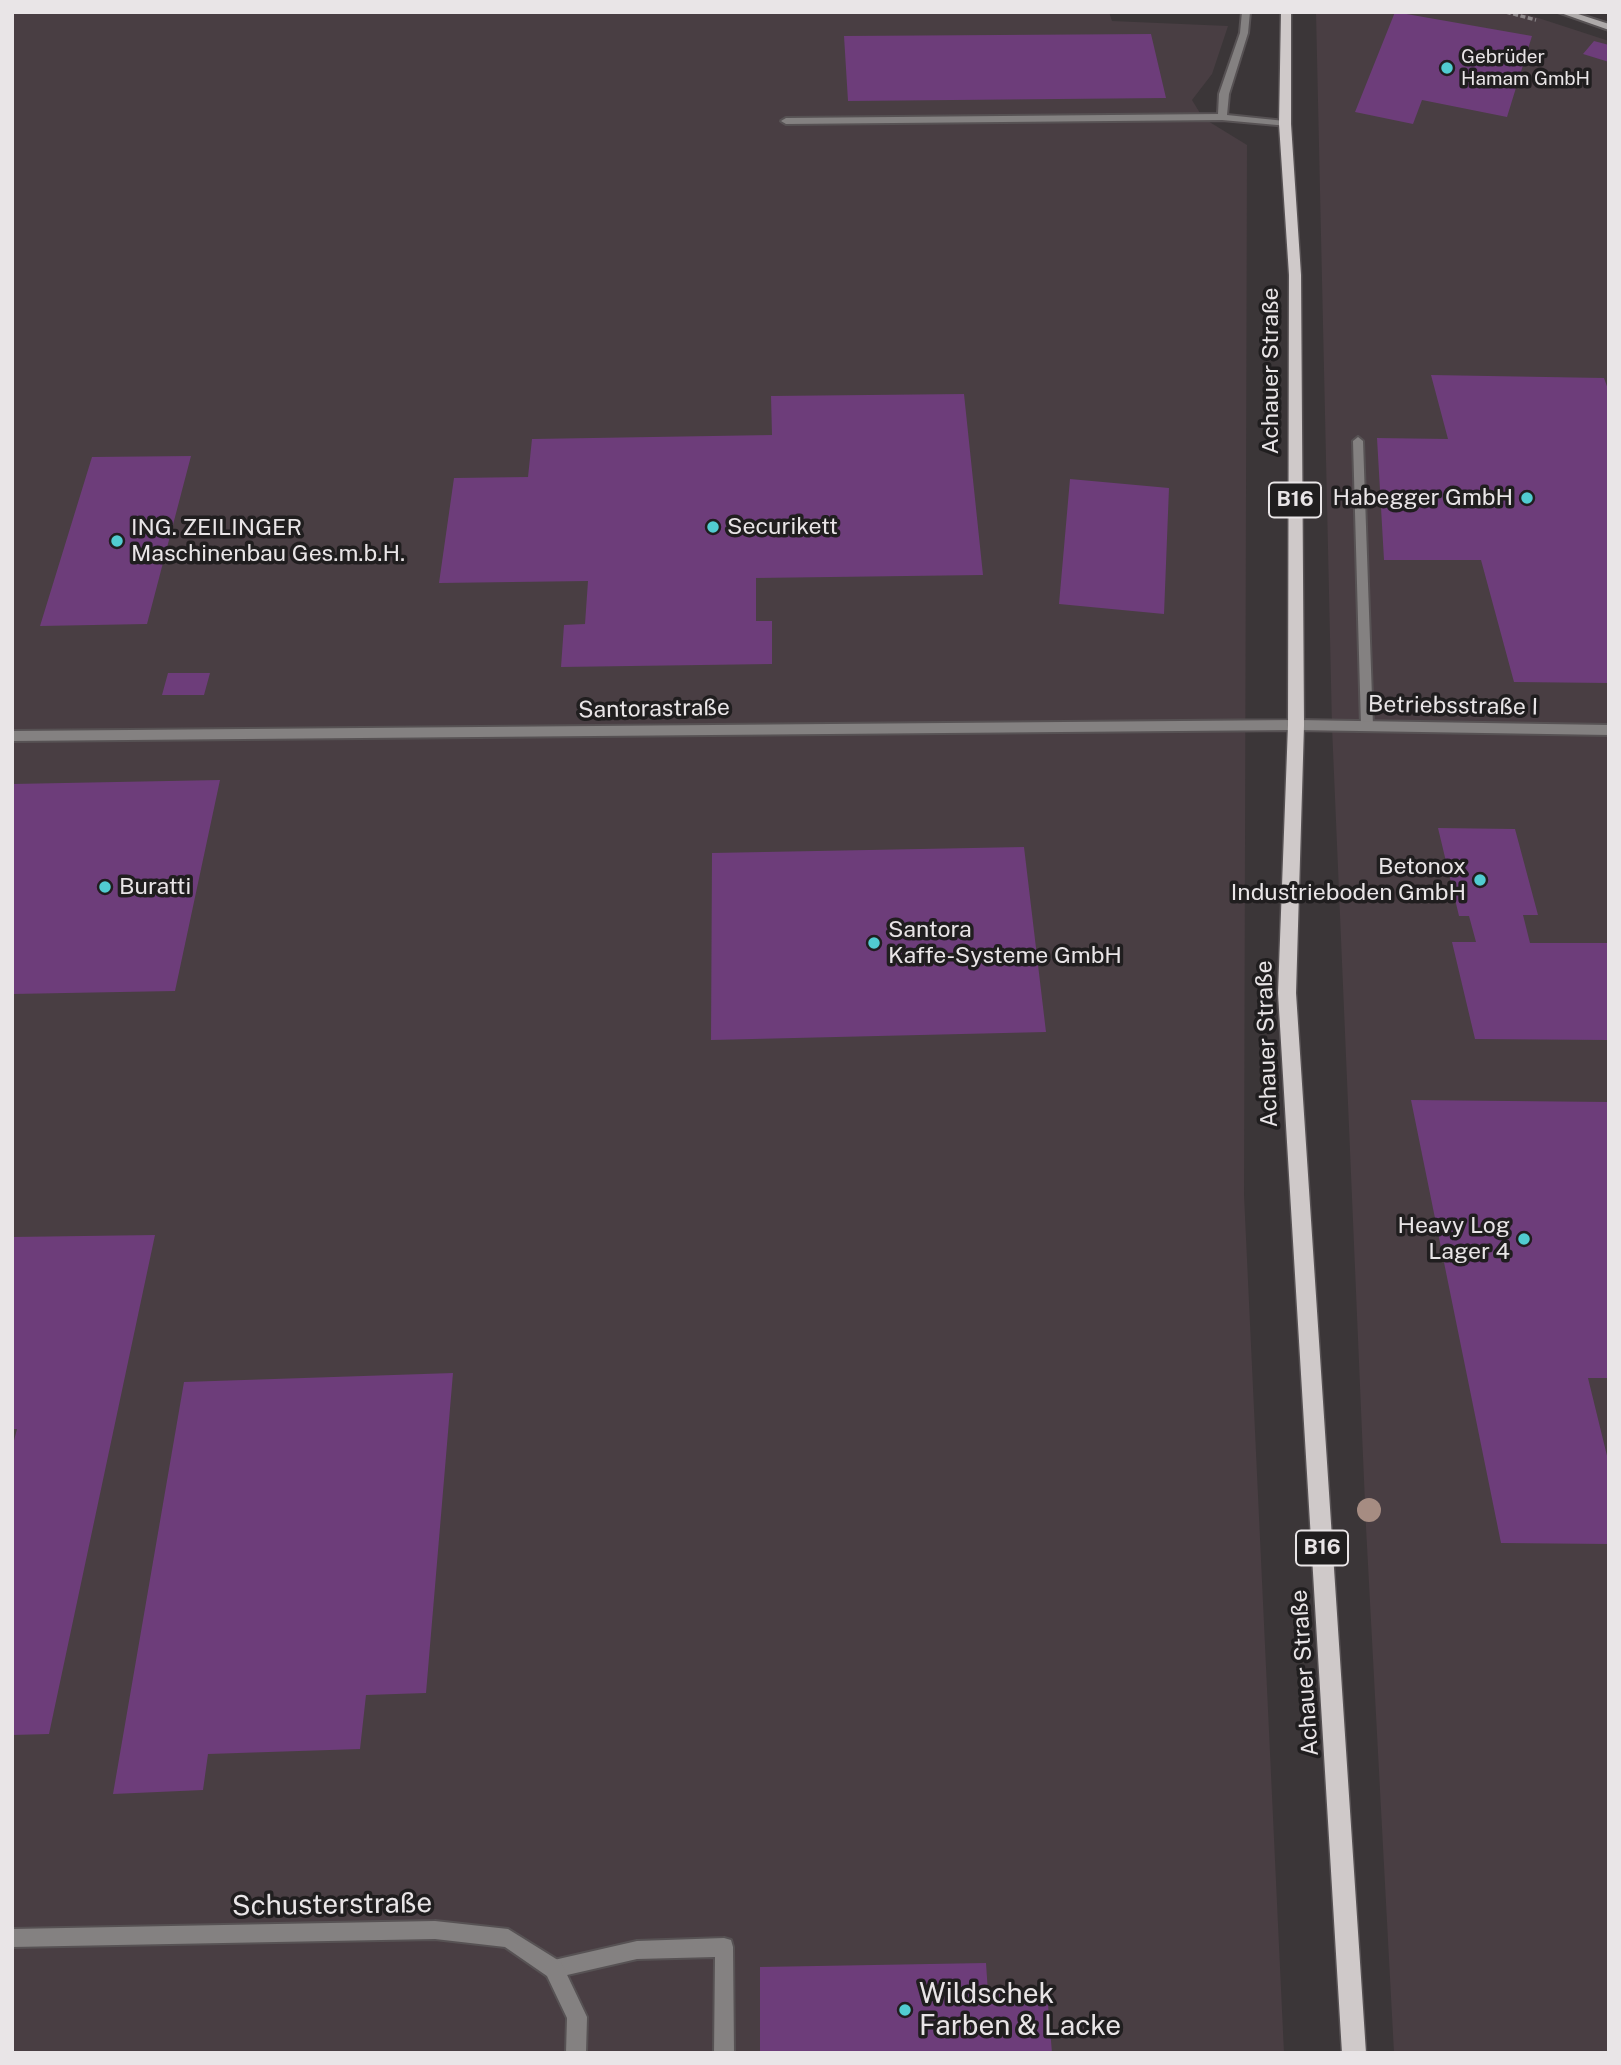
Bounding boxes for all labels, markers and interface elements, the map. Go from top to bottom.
place label: Gebrüder Hamam GmbH [1461,46,1590,90]
marker: Gebrüder Hamam GmbH [1439,60,1455,76]
street label: Achauer Straße [1257,287,1285,455]
road number: B16 [1269,482,1321,518]
place label: Habegger GmbH [1333,484,1513,512]
marker: Habegger GmbH [1519,490,1535,506]
place label: Securikett [727,513,838,541]
place label: ING. ZEILINGER Maschinenbau Ges.m.b.H. [131,514,405,568]
marker: Securikett [705,519,721,535]
marker: ING. ZEILINGER Maschinenbau Ges.m.b.H. [109,533,125,549]
street label: Betriebsstraße I [1368,691,1538,721]
street label: Santorastraße [578,694,730,724]
place label: Betonox Industrieboden GmbH [1231,853,1466,907]
marker: Betonox Industrieboden GmbH [1472,872,1488,888]
place label: Buratti [119,873,191,901]
marker: Buratti [97,879,113,895]
place label: Santora Kaffe-Systeme GmbH [888,916,1122,970]
marker: Santora Kaffe-Systeme GmbH [866,935,882,951]
street label: Achauer Straße [1250,960,1284,1128]
place label: Heavy Log Lager 4 [1398,1212,1510,1266]
marker: Heavy Log Lager 4 [1516,1231,1532,1247]
road number: B16 [1296,1530,1348,1566]
street label: Achauer Straße [1285,1589,1325,1757]
street label: Schusterstraße [232,1886,432,1924]
place label: Wildschek Farben & Lacke [919,1977,1121,2043]
marker: Wildschek Farben & Lacke [897,2002,913,2018]

